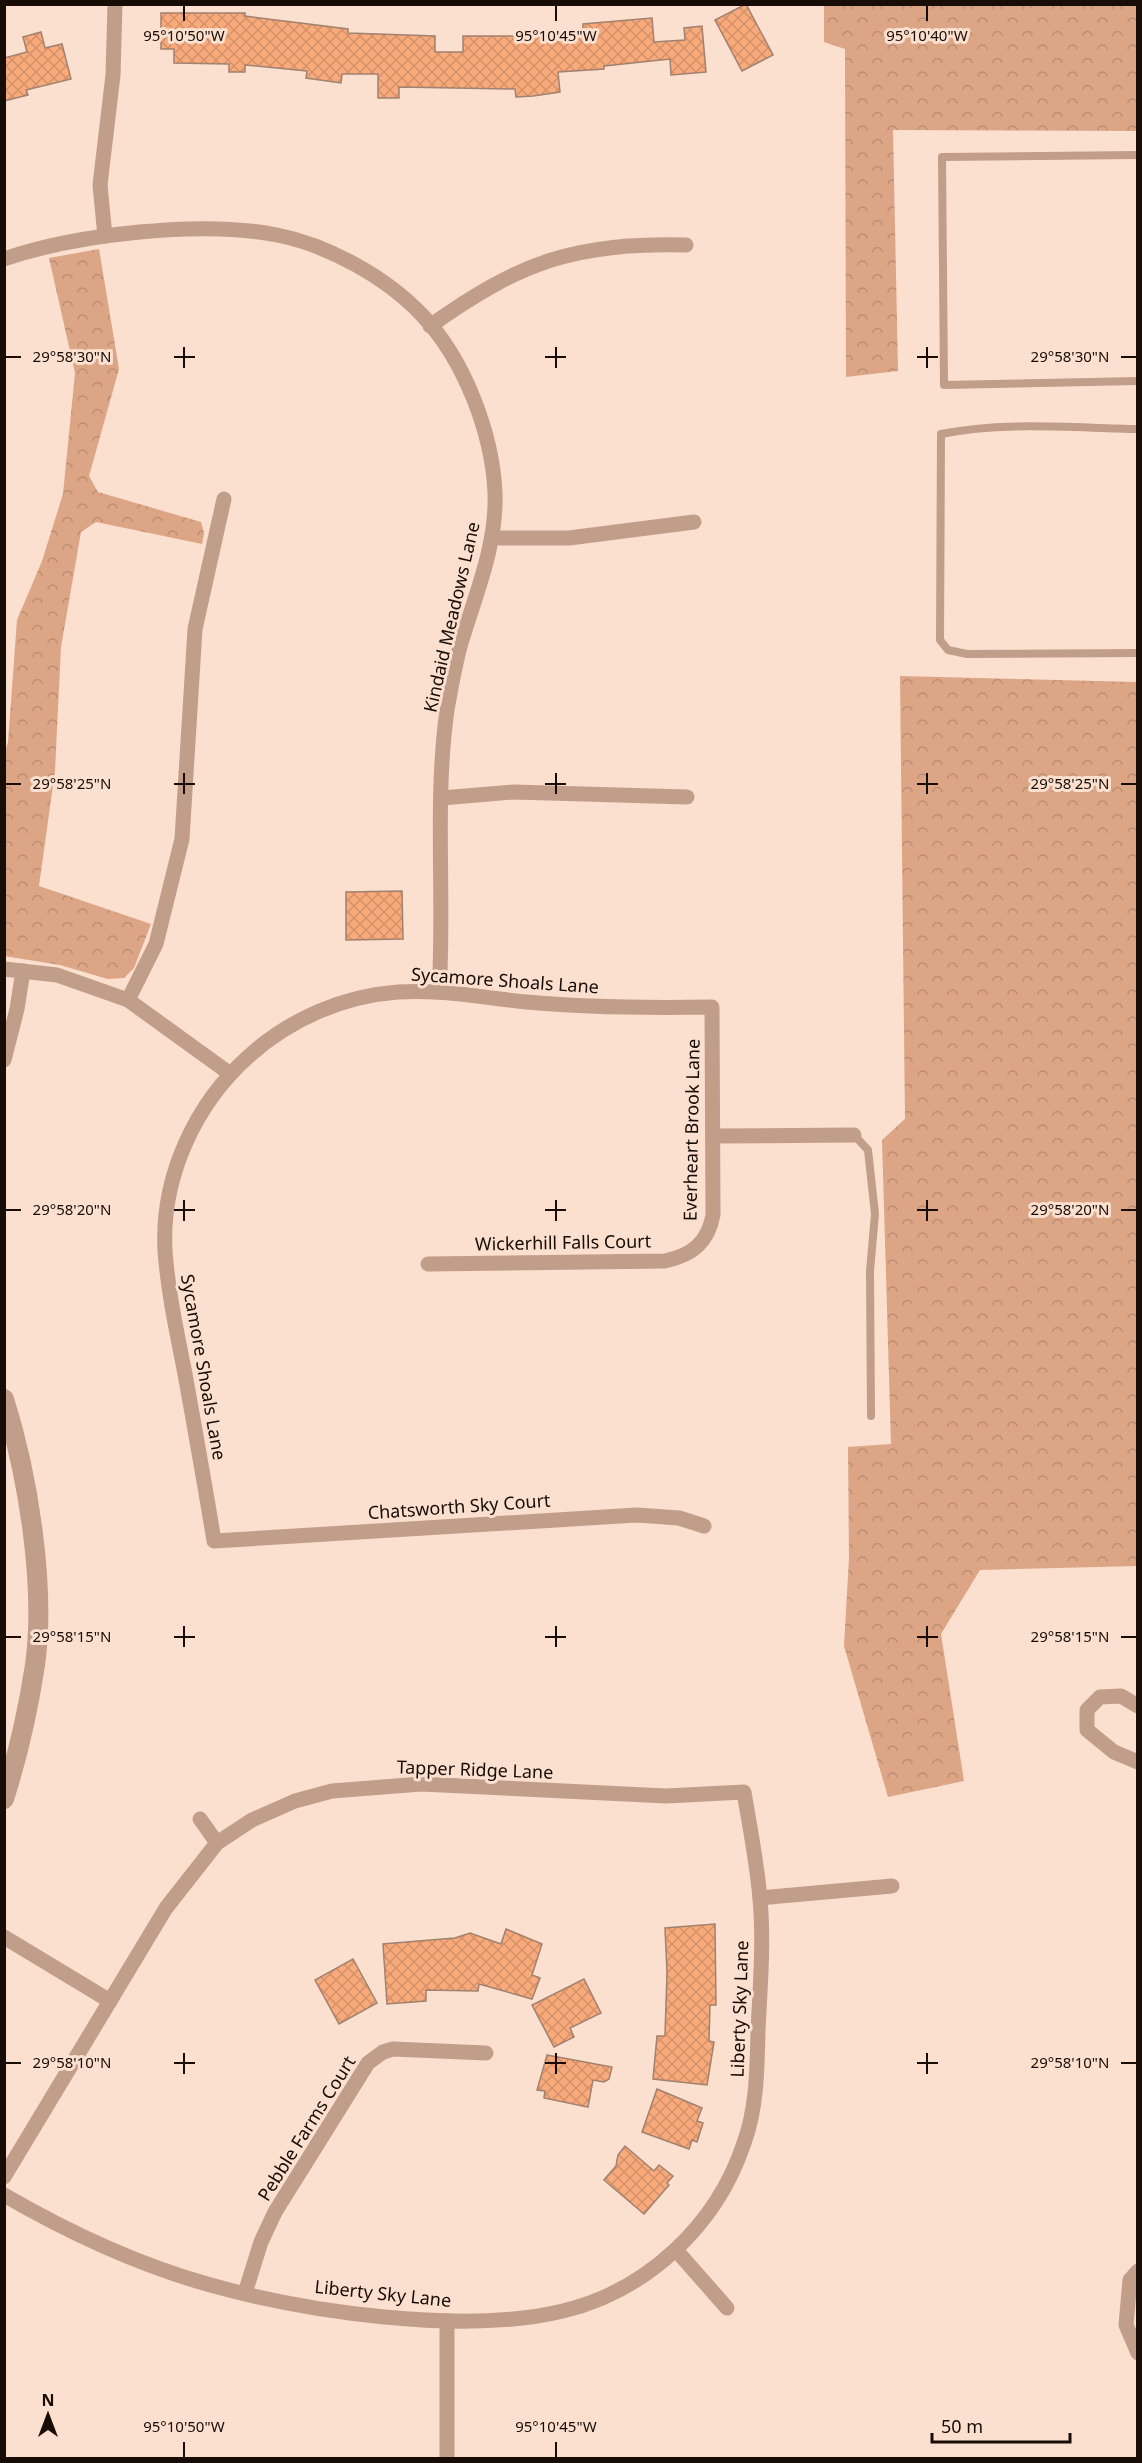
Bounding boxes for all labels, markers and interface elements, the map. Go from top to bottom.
text: 95°10'50"W [143,25,225,45]
text: 95°10'45"W [515,25,597,45]
text: 95°10'40"W [886,25,968,45]
text: 29°58'30"N [33,346,111,366]
text: 29°58'30"N [1031,346,1109,366]
street label: Kindaid Meadows Lane [417,519,485,715]
text: 29°58'25"N [33,773,111,793]
text: 29°58'25"N [1031,773,1109,793]
street label: Sycamore Shoals Lane [410,961,600,999]
street label: Everheart Brook Lane [677,1039,705,1221]
text: 29°58'20"N [33,1199,111,1219]
text: 29°58'20"N [1031,1199,1109,1219]
street label: Wickerhill Falls Court [475,1228,652,1256]
street label: Sycamore Shoals Lane [176,1272,232,1462]
street label: Chatsworth Sky Court [367,1488,552,1524]
text: 29°58'15"N [33,1626,111,1646]
text: 29°58'15"N [1031,1626,1109,1646]
street label: Tapper Ridge Lane [396,1754,554,1784]
street label: Liberty Sky Lane [725,1940,753,2078]
street label: Pebble Farms Court [252,2050,361,2205]
text: 29°58'10"N [33,2052,111,2072]
text: 29°58'10"N [1031,2052,1109,2072]
street label: Liberty Sky Lane [313,2274,453,2312]
north arrow [18,2385,78,2445]
text: N [41,2389,55,2411]
scale bar [932,2406,1070,2444]
text: 50 m [941,2414,983,2438]
text: 95°10'50"W [143,2416,225,2436]
text: 95°10'45"W [515,2416,597,2436]

